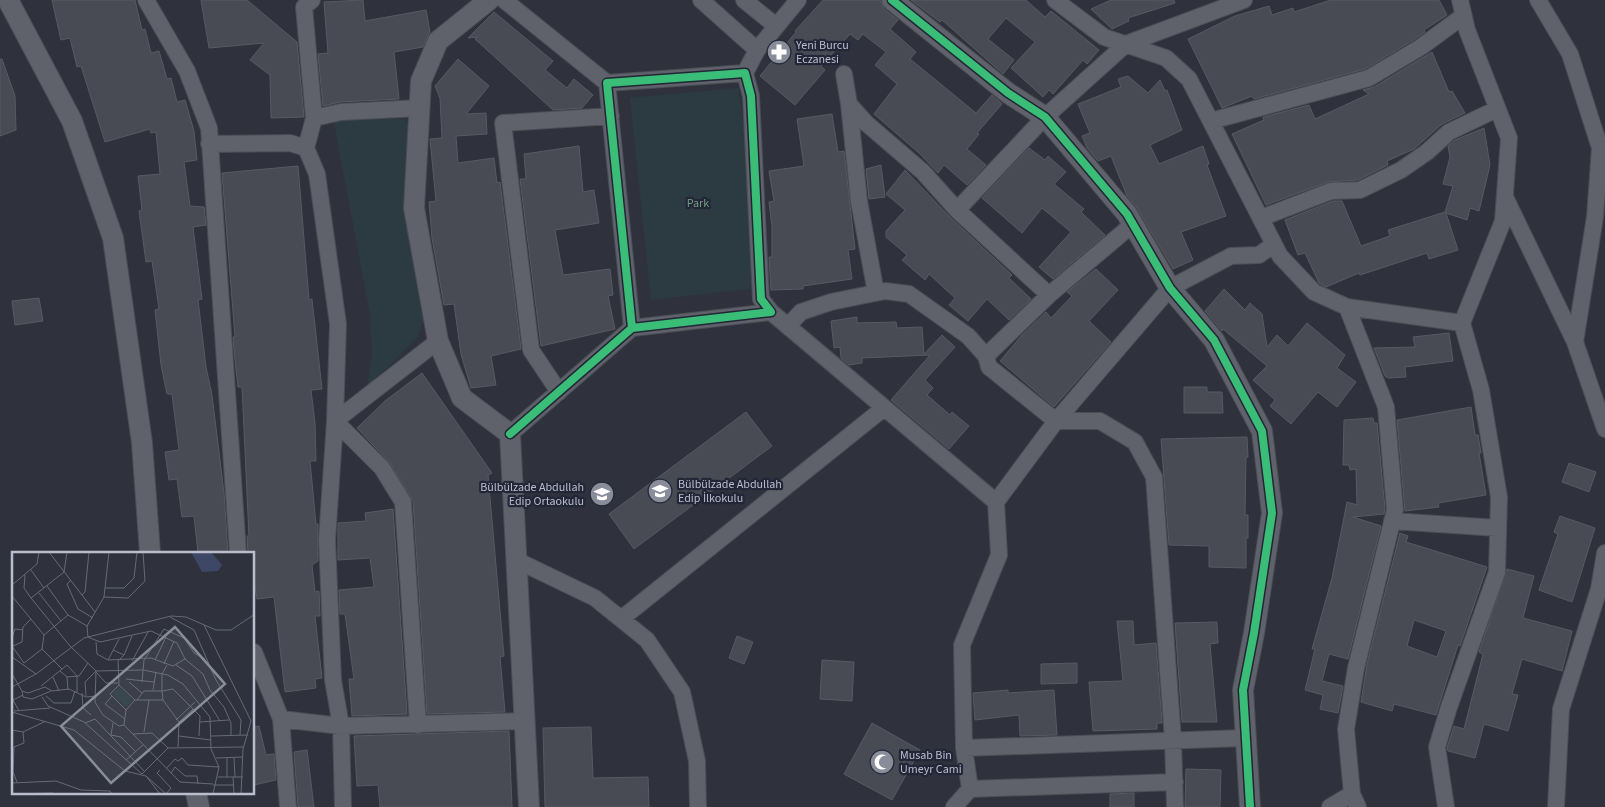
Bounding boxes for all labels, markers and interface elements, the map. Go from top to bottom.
place label: Yeni Burcu Eczanesi [795,37,849,68]
pharmacy icon: Yeni Burcu Eczanesi [766,39,792,65]
park label: Park [687,195,709,212]
place label: Bülbülzade Abdullah Edip İlkokulu [678,476,782,507]
school or university icon: Bülbülzade Abdullah Edip İlkokulu [647,478,673,504]
place label: Bülbülzade Abdullah Edip Ortaokulu [480,479,584,510]
school or university icon: Bülbülzade Abdullah Edip Ortaokulu [589,481,615,507]
inset map [12,552,255,794]
place label: Musab Bin Umeyr Cami [900,747,962,778]
mosque icon: Musab Bin Umeyr Cami [869,749,895,775]

